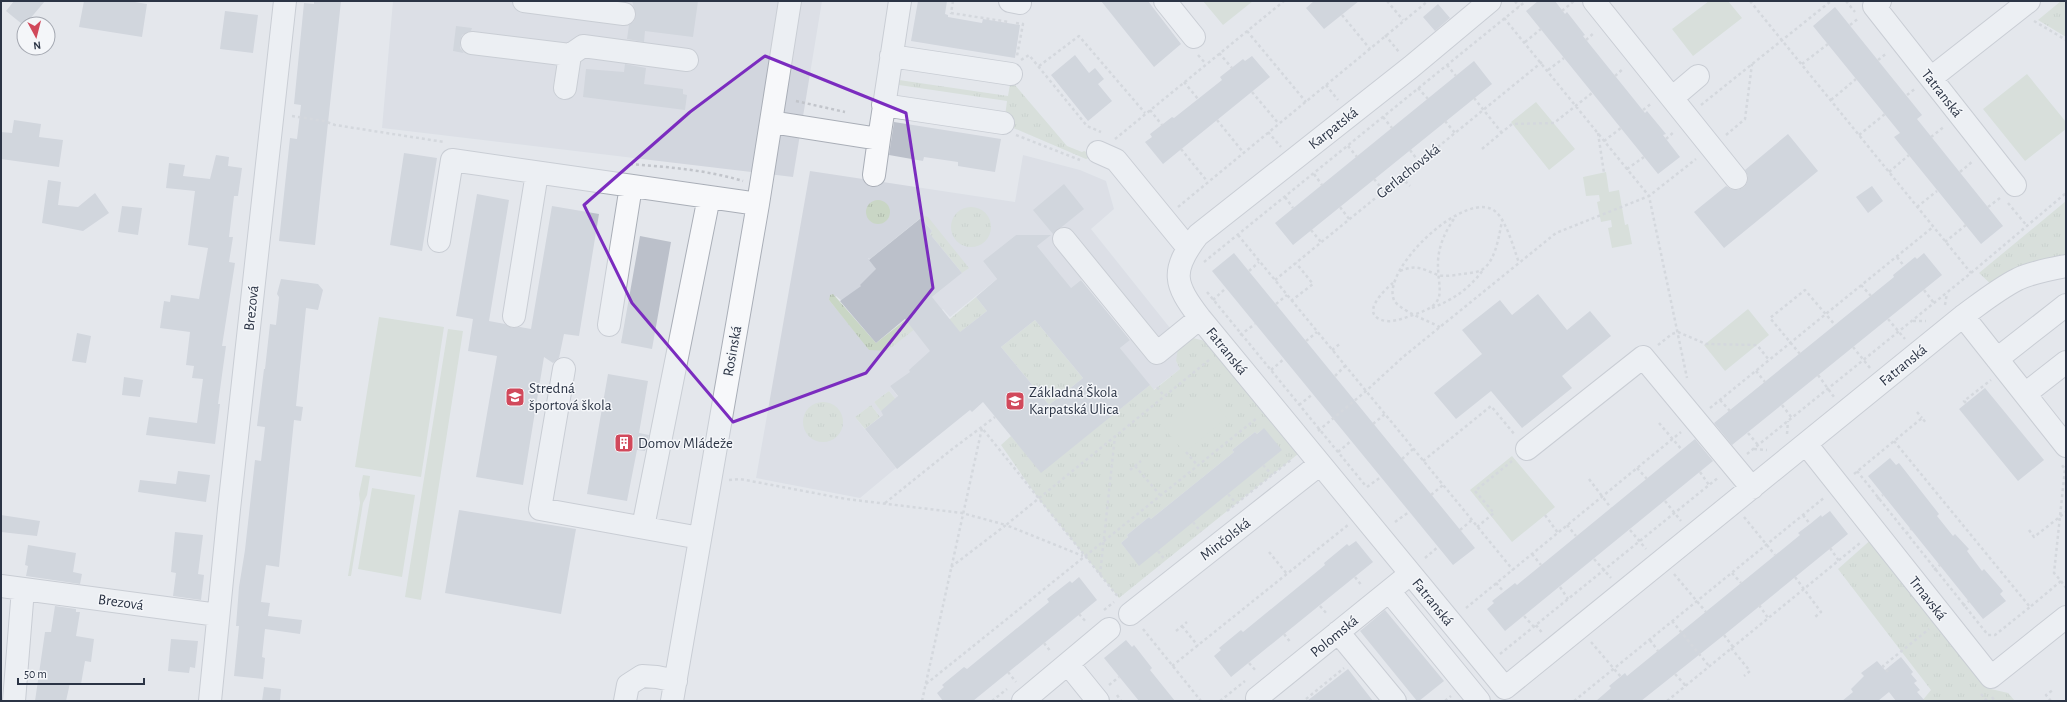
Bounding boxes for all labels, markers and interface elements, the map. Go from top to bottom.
north arrow [16,16,56,56]
text: N [33,40,42,51]
street label: Tatranská [1918,67,1965,120]
street label: Karpatská [1306,105,1361,152]
street label: Gerlachovská [1374,141,1443,202]
street label: Brezová [242,284,261,332]
street label: Rosinská [721,325,744,378]
street label: Fatranská [1203,325,1250,378]
street label: Fatranská [1877,342,1930,389]
place label: Stredná športová škola [529,381,612,413]
place label: Základná Škola Karpatská Ulica [1029,384,1119,417]
school or university icon: Stredná športová škola [504,386,526,408]
school or university icon: Základná Škola Karpatská Ulica [1004,390,1026,412]
building icon: Domov Mládeže [613,432,635,454]
place label: Domov Mládeže [638,436,733,451]
street label: Minčolská [1197,515,1253,563]
street label: Trnavská [1906,574,1949,623]
street label: Fatranská [1409,576,1456,629]
street label: Brezová [97,592,145,613]
street label: Polomská [1308,613,1361,660]
scale bar [18,660,144,686]
text: 50 m [24,668,47,680]

